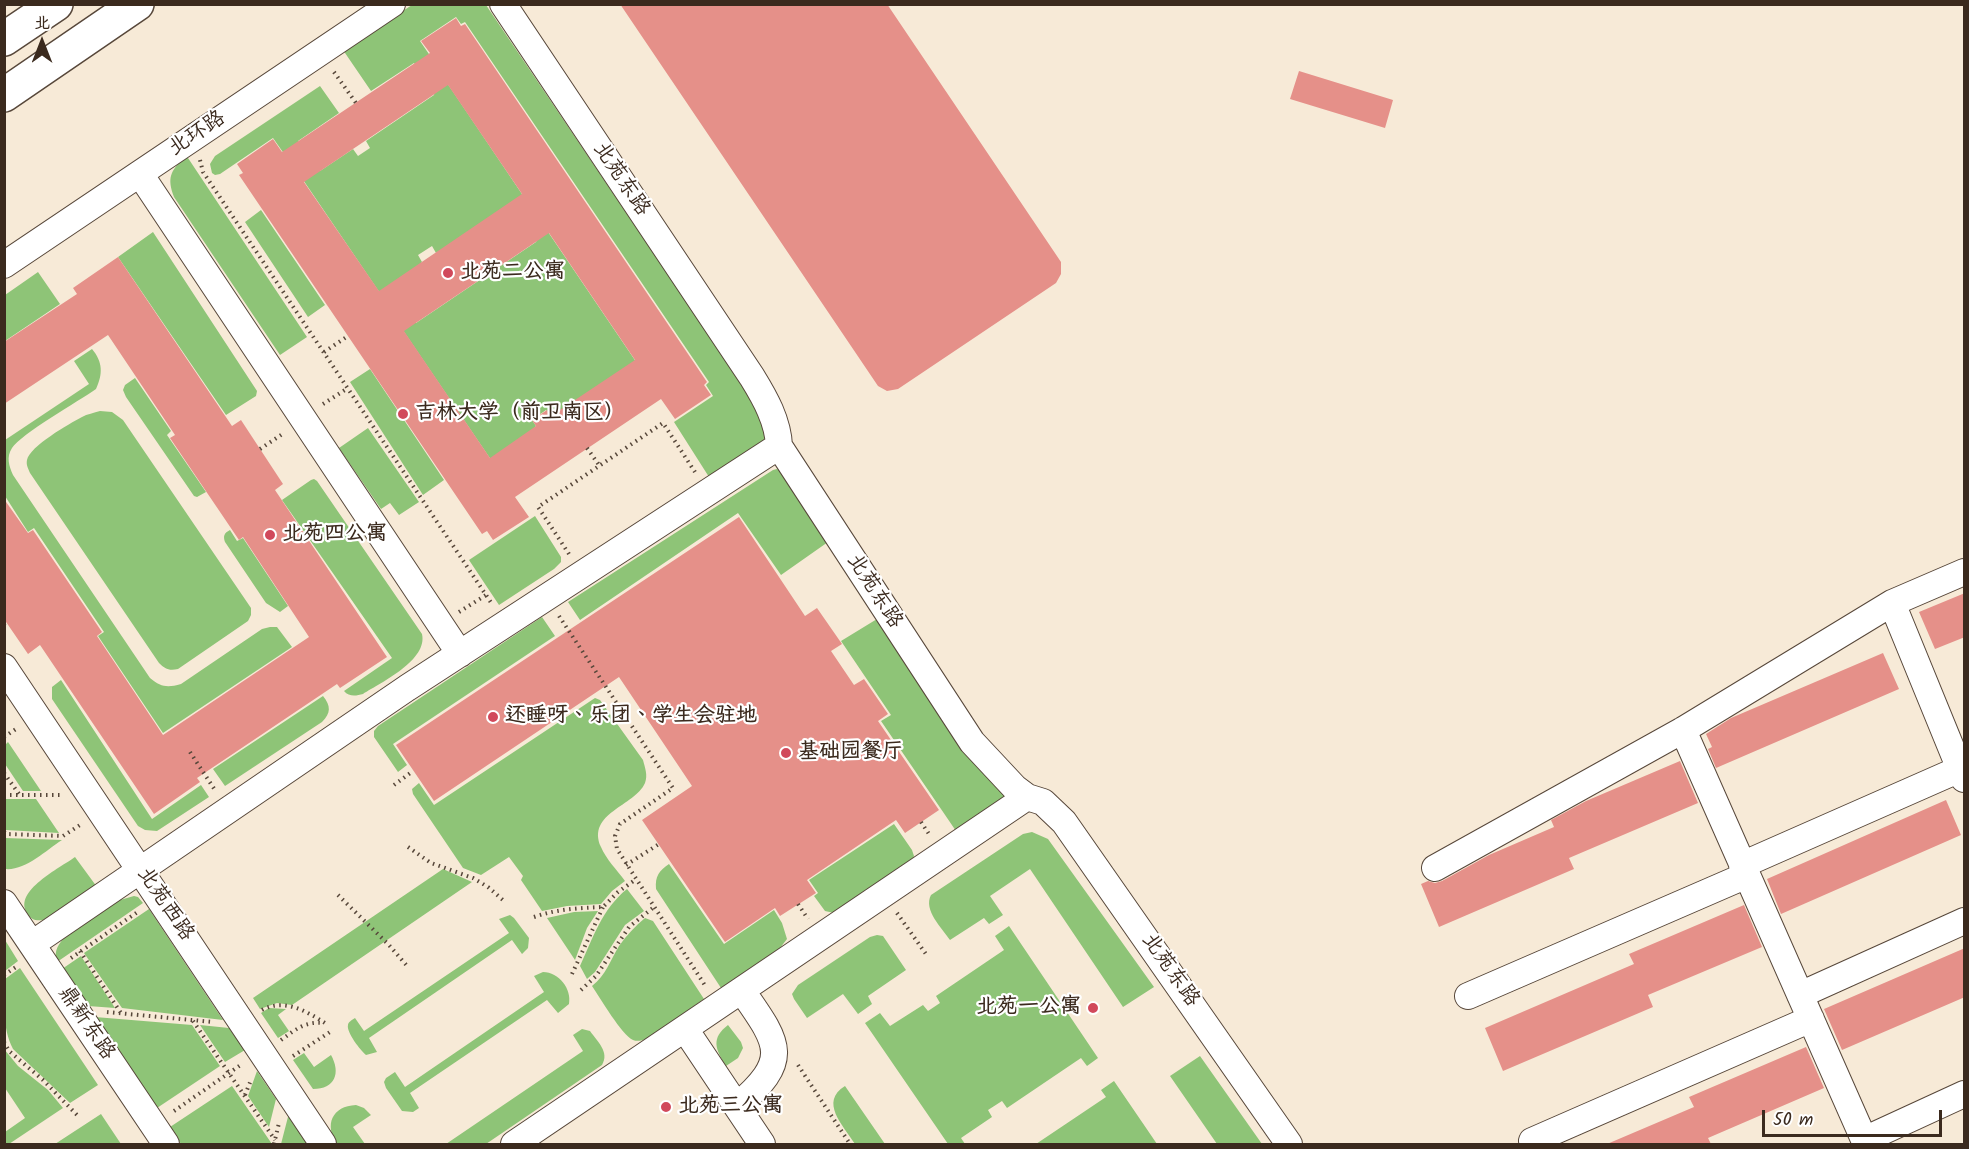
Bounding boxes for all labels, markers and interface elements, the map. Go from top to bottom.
text: 北 [34,11,50,36]
north arrow [12,12,72,72]
street label: 北环路 [165,107,231,163]
street label: 北苑东路 [586,138,654,222]
place label: 北苑二公寓 [460,260,565,286]
marker: 北苑二公寓 [441,266,455,280]
place label: 吉林大学（前卫南区） [415,401,625,427]
marker: 吉林大学（前卫南区） [396,407,410,421]
place label: 北苑四公寓 [282,522,387,548]
marker: 北苑四公寓 [263,528,277,542]
street label: 北苑东路 [840,550,906,634]
place label: 还睡呀、乐团、学生会驻地 [505,704,757,730]
marker: 还睡呀、乐团、学生会驻地 [486,710,500,724]
place label: 基础园餐厅 [798,740,903,766]
marker: 基础园餐厅 [779,746,793,760]
street label: 北苑西路 [130,863,198,947]
street label: 北苑东路 [1135,929,1203,1013]
street label: 鼎新东路 [51,982,119,1066]
place label: 北苑一公寓 [976,995,1081,1021]
marker: 北苑一公寓 [1086,1001,1100,1015]
place label: 北苑三公寓 [678,1094,783,1120]
scale bar [1765,1098,1945,1136]
marker: 北苑三公寓 [659,1100,673,1114]
text: 50 m [1773,1106,1813,1135]

